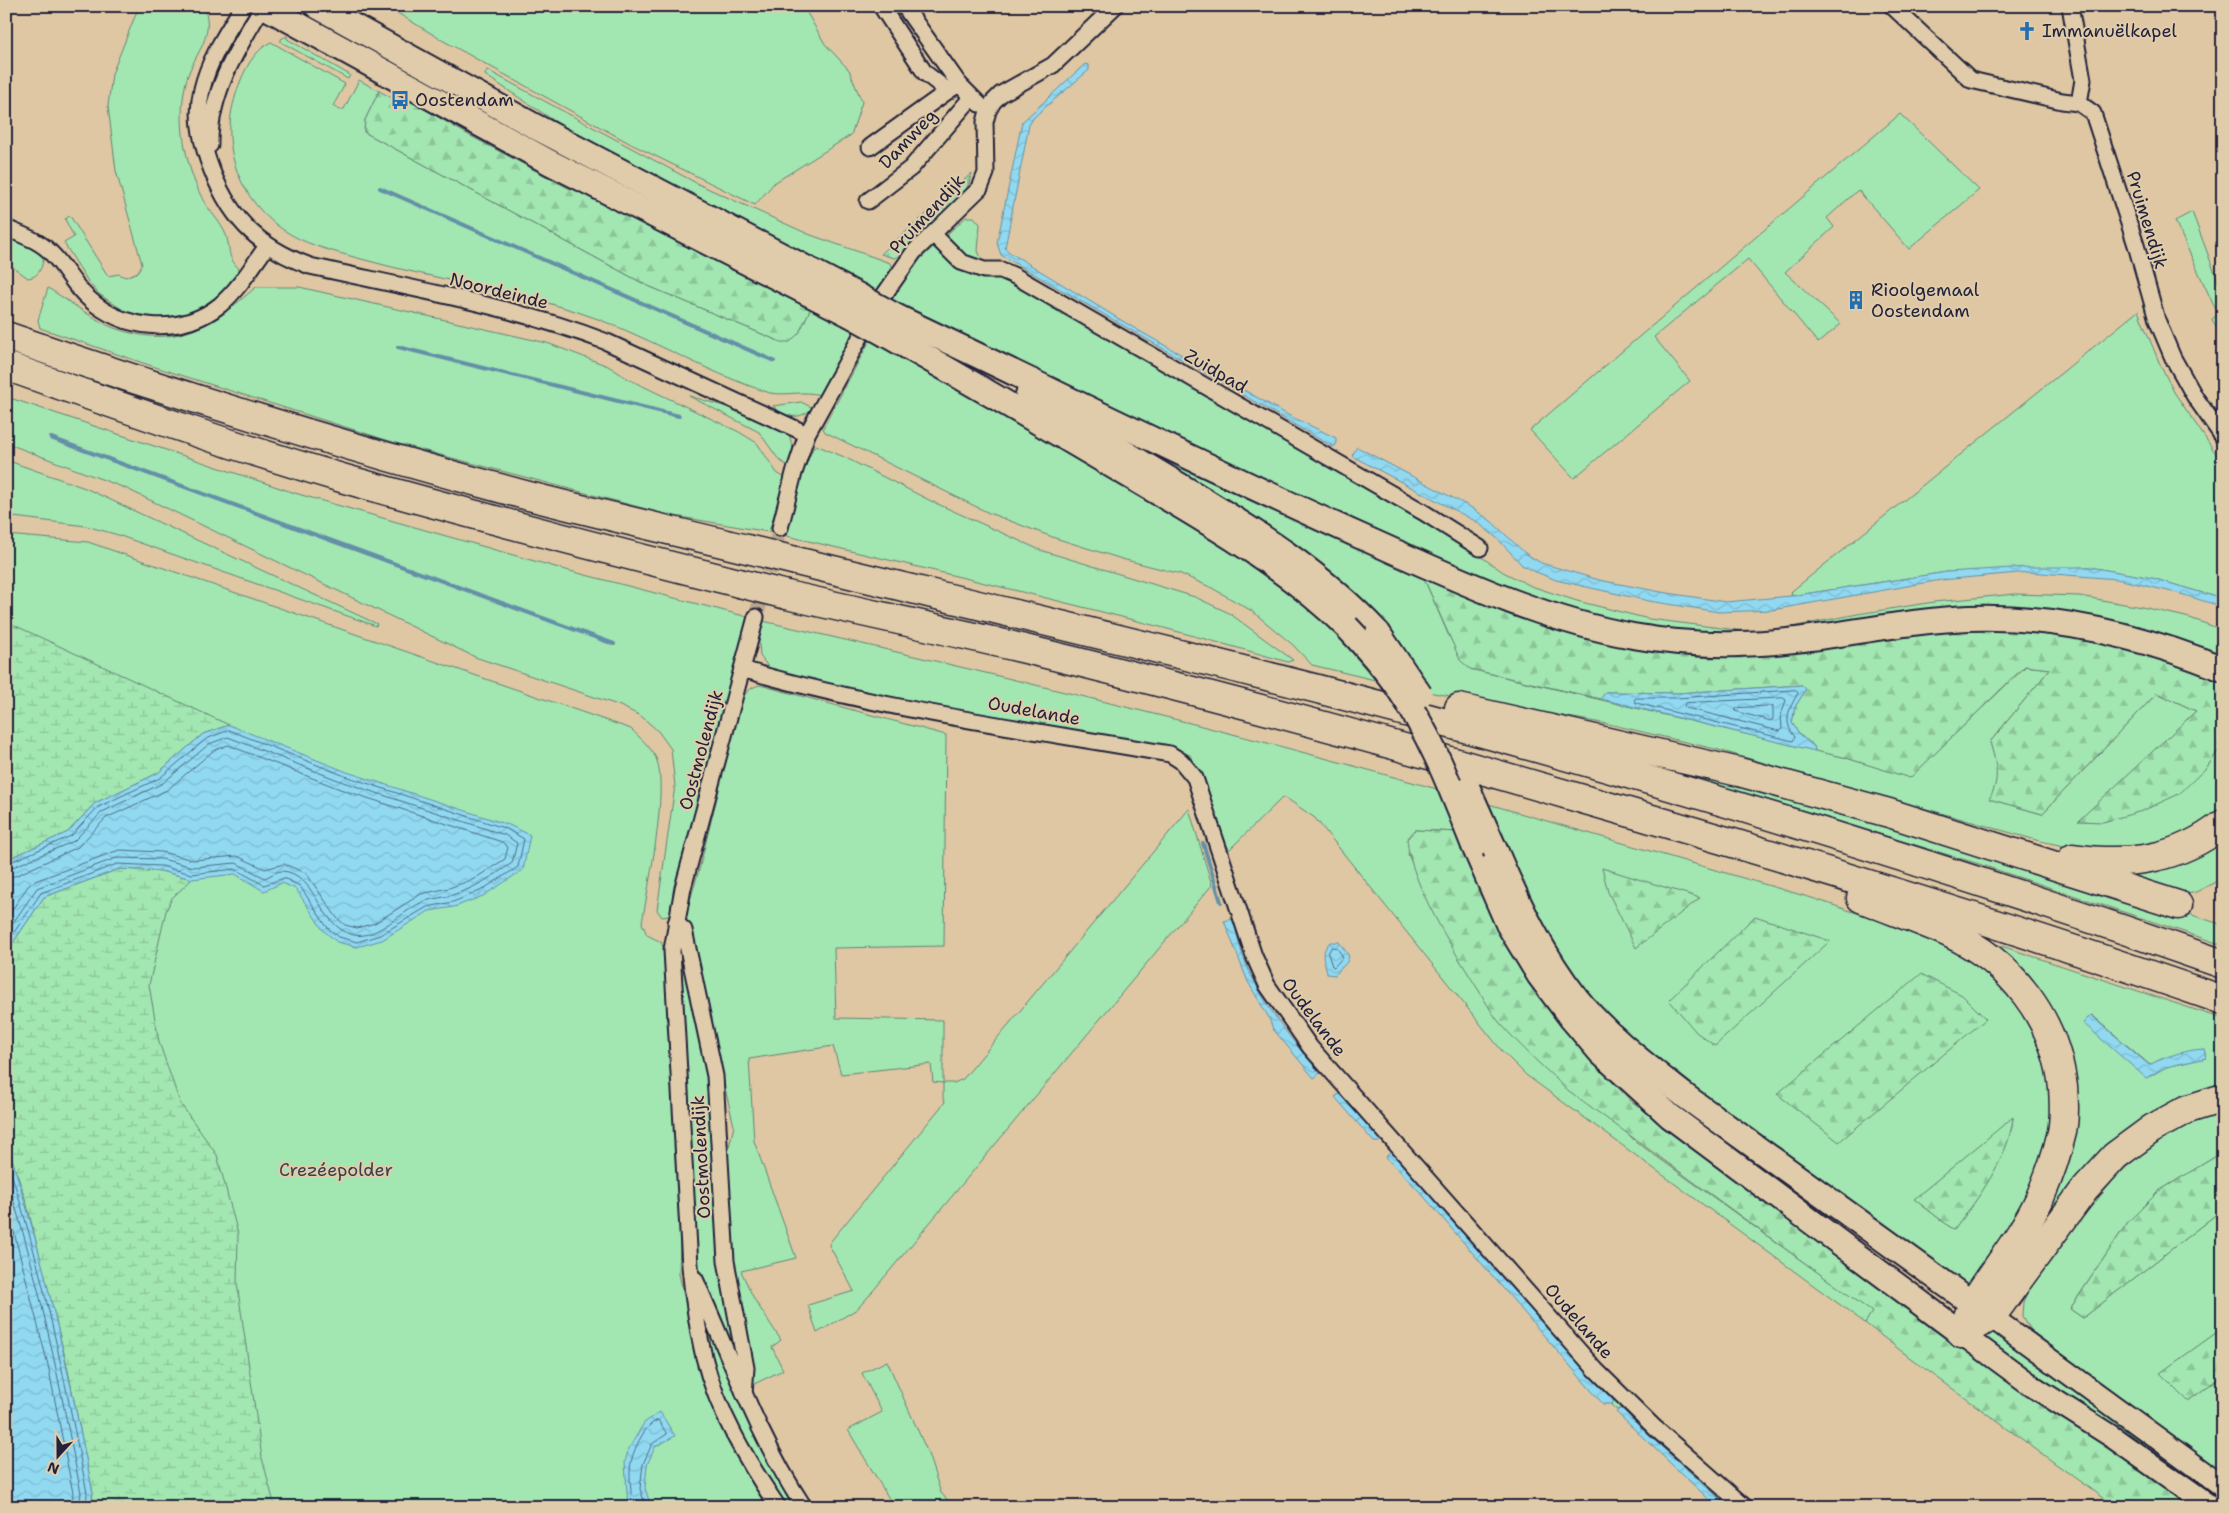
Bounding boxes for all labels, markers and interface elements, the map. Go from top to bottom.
place label: Immanuëlkapel [2042,19,2177,43]
church icon: Immanuëlkapel [2016,20,2038,42]
place label: Oostendam [415,88,514,112]
bus stop icon: Oostendam [389,89,411,111]
street label: Damweg [874,104,942,174]
street label: Pruimendijk [2121,168,2173,272]
street label: Pruimendijk [884,169,970,259]
street label: Noordeinde [447,267,551,315]
place label: Rioolgemaal Oostendam [1871,278,1980,323]
building icon: Rioolgemaal Oostendam [1845,289,1867,311]
street label: Zuidpad [1180,343,1252,399]
street label: Oostmolendijk [673,687,729,813]
street label: Oudelande [986,691,1082,731]
street label: Oudelande [1276,972,1352,1062]
street label: Oostmolendijk [686,1095,716,1219]
park label: Crezéepolder [279,1158,393,1182]
street label: Oudelande [1539,1278,1619,1364]
north arrow [32,1430,82,1480]
text: N [45,1458,62,1479]

